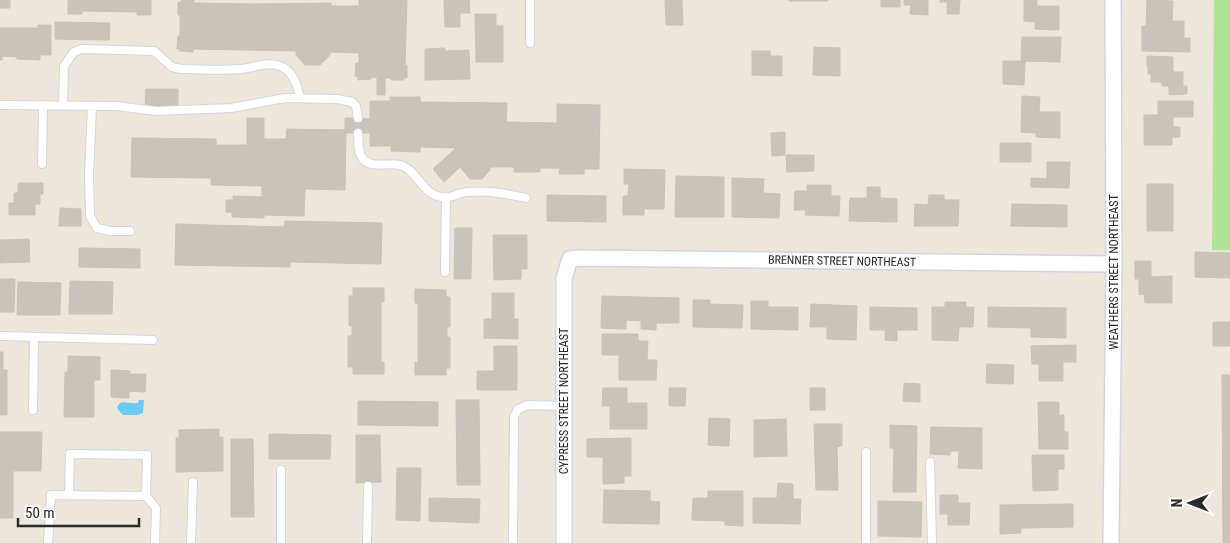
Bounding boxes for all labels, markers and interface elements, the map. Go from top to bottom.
street label: WEATHERS STREET NORTHEAST [1107,194,1121,350]
street label: BRENNER STREET NORTHEAST [768,253,916,269]
street label: CYPRESS STREET NORTHEAST [557,328,571,474]
north arrow [1165,478,1215,528]
scale bar [18,496,139,528]
text: N [1169,499,1185,507]
text: 50 m [25,504,55,522]

